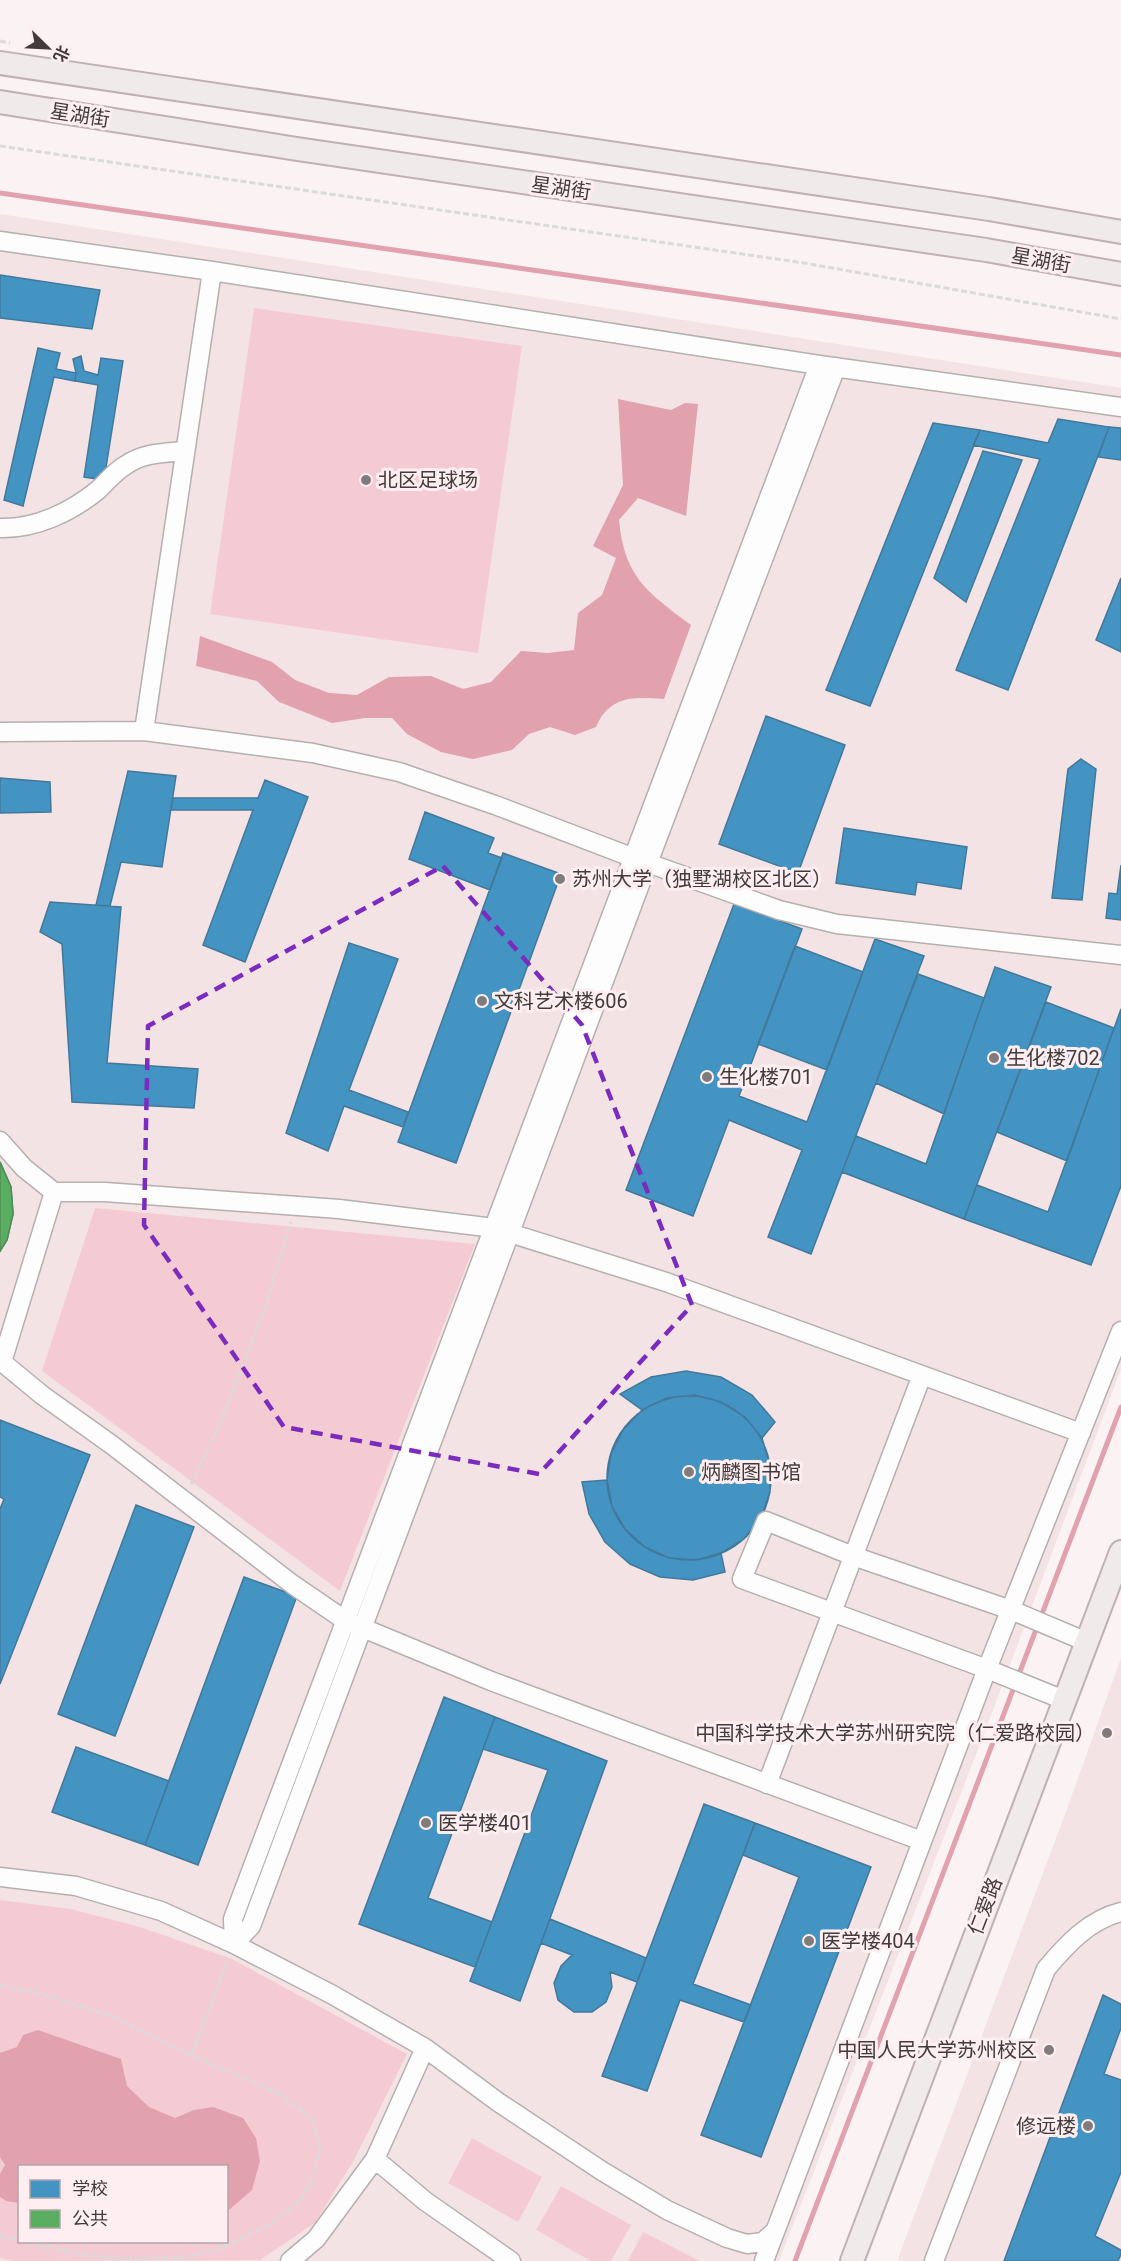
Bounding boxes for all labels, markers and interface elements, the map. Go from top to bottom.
north arrow [18,18,78,78]
text: 北 [49,43,73,65]
street label: 星湖街 [48,98,112,132]
street label: 星湖街 [530,172,592,204]
street label: 星湖街 [1009,243,1073,277]
place label: 北区足球场 [378,468,478,492]
marker: 北区足球场 [359,473,373,487]
place label: 苏州大学（独墅湖校区北区） [572,867,832,891]
marker: 苏州大学（独墅湖校区北区） [553,872,567,886]
place label: 文科艺术楼606 [494,989,628,1013]
marker: 文科艺术楼606 [475,994,489,1008]
place label: 生化楼702 [1006,1046,1100,1070]
marker: 生化楼702 [987,1051,1001,1065]
place label: 生化楼701 [719,1065,813,1089]
marker: 生化楼701 [700,1070,714,1084]
place label: 炳麟图书馆 [701,1460,801,1484]
marker: 炳麟图书馆 [682,1465,696,1479]
place label: 中国科学技术大学苏州研究院（仁爱路校园） [695,1721,1095,1745]
marker: 中国科学技术大学苏州研究院（仁爱路校园） [1100,1726,1114,1740]
place label: 医学楼401 [438,1811,532,1835]
marker: 医学楼401 [419,1816,433,1830]
street label: 仁爱路 [963,1874,1007,1938]
place label: 医学楼404 [821,1929,915,1953]
marker: 医学楼404 [802,1934,816,1948]
place label: 中国人民大学苏州校区 [837,2038,1037,2062]
marker: 中国人民大学苏州校区 [1042,2043,1056,2057]
place label: 修远楼 [1016,2114,1076,2138]
marker: 修远楼 [1081,2119,1095,2133]
legend [18,2165,228,2243]
text: 学校 [72,2178,108,2199]
text: 公共 [72,2208,108,2229]

